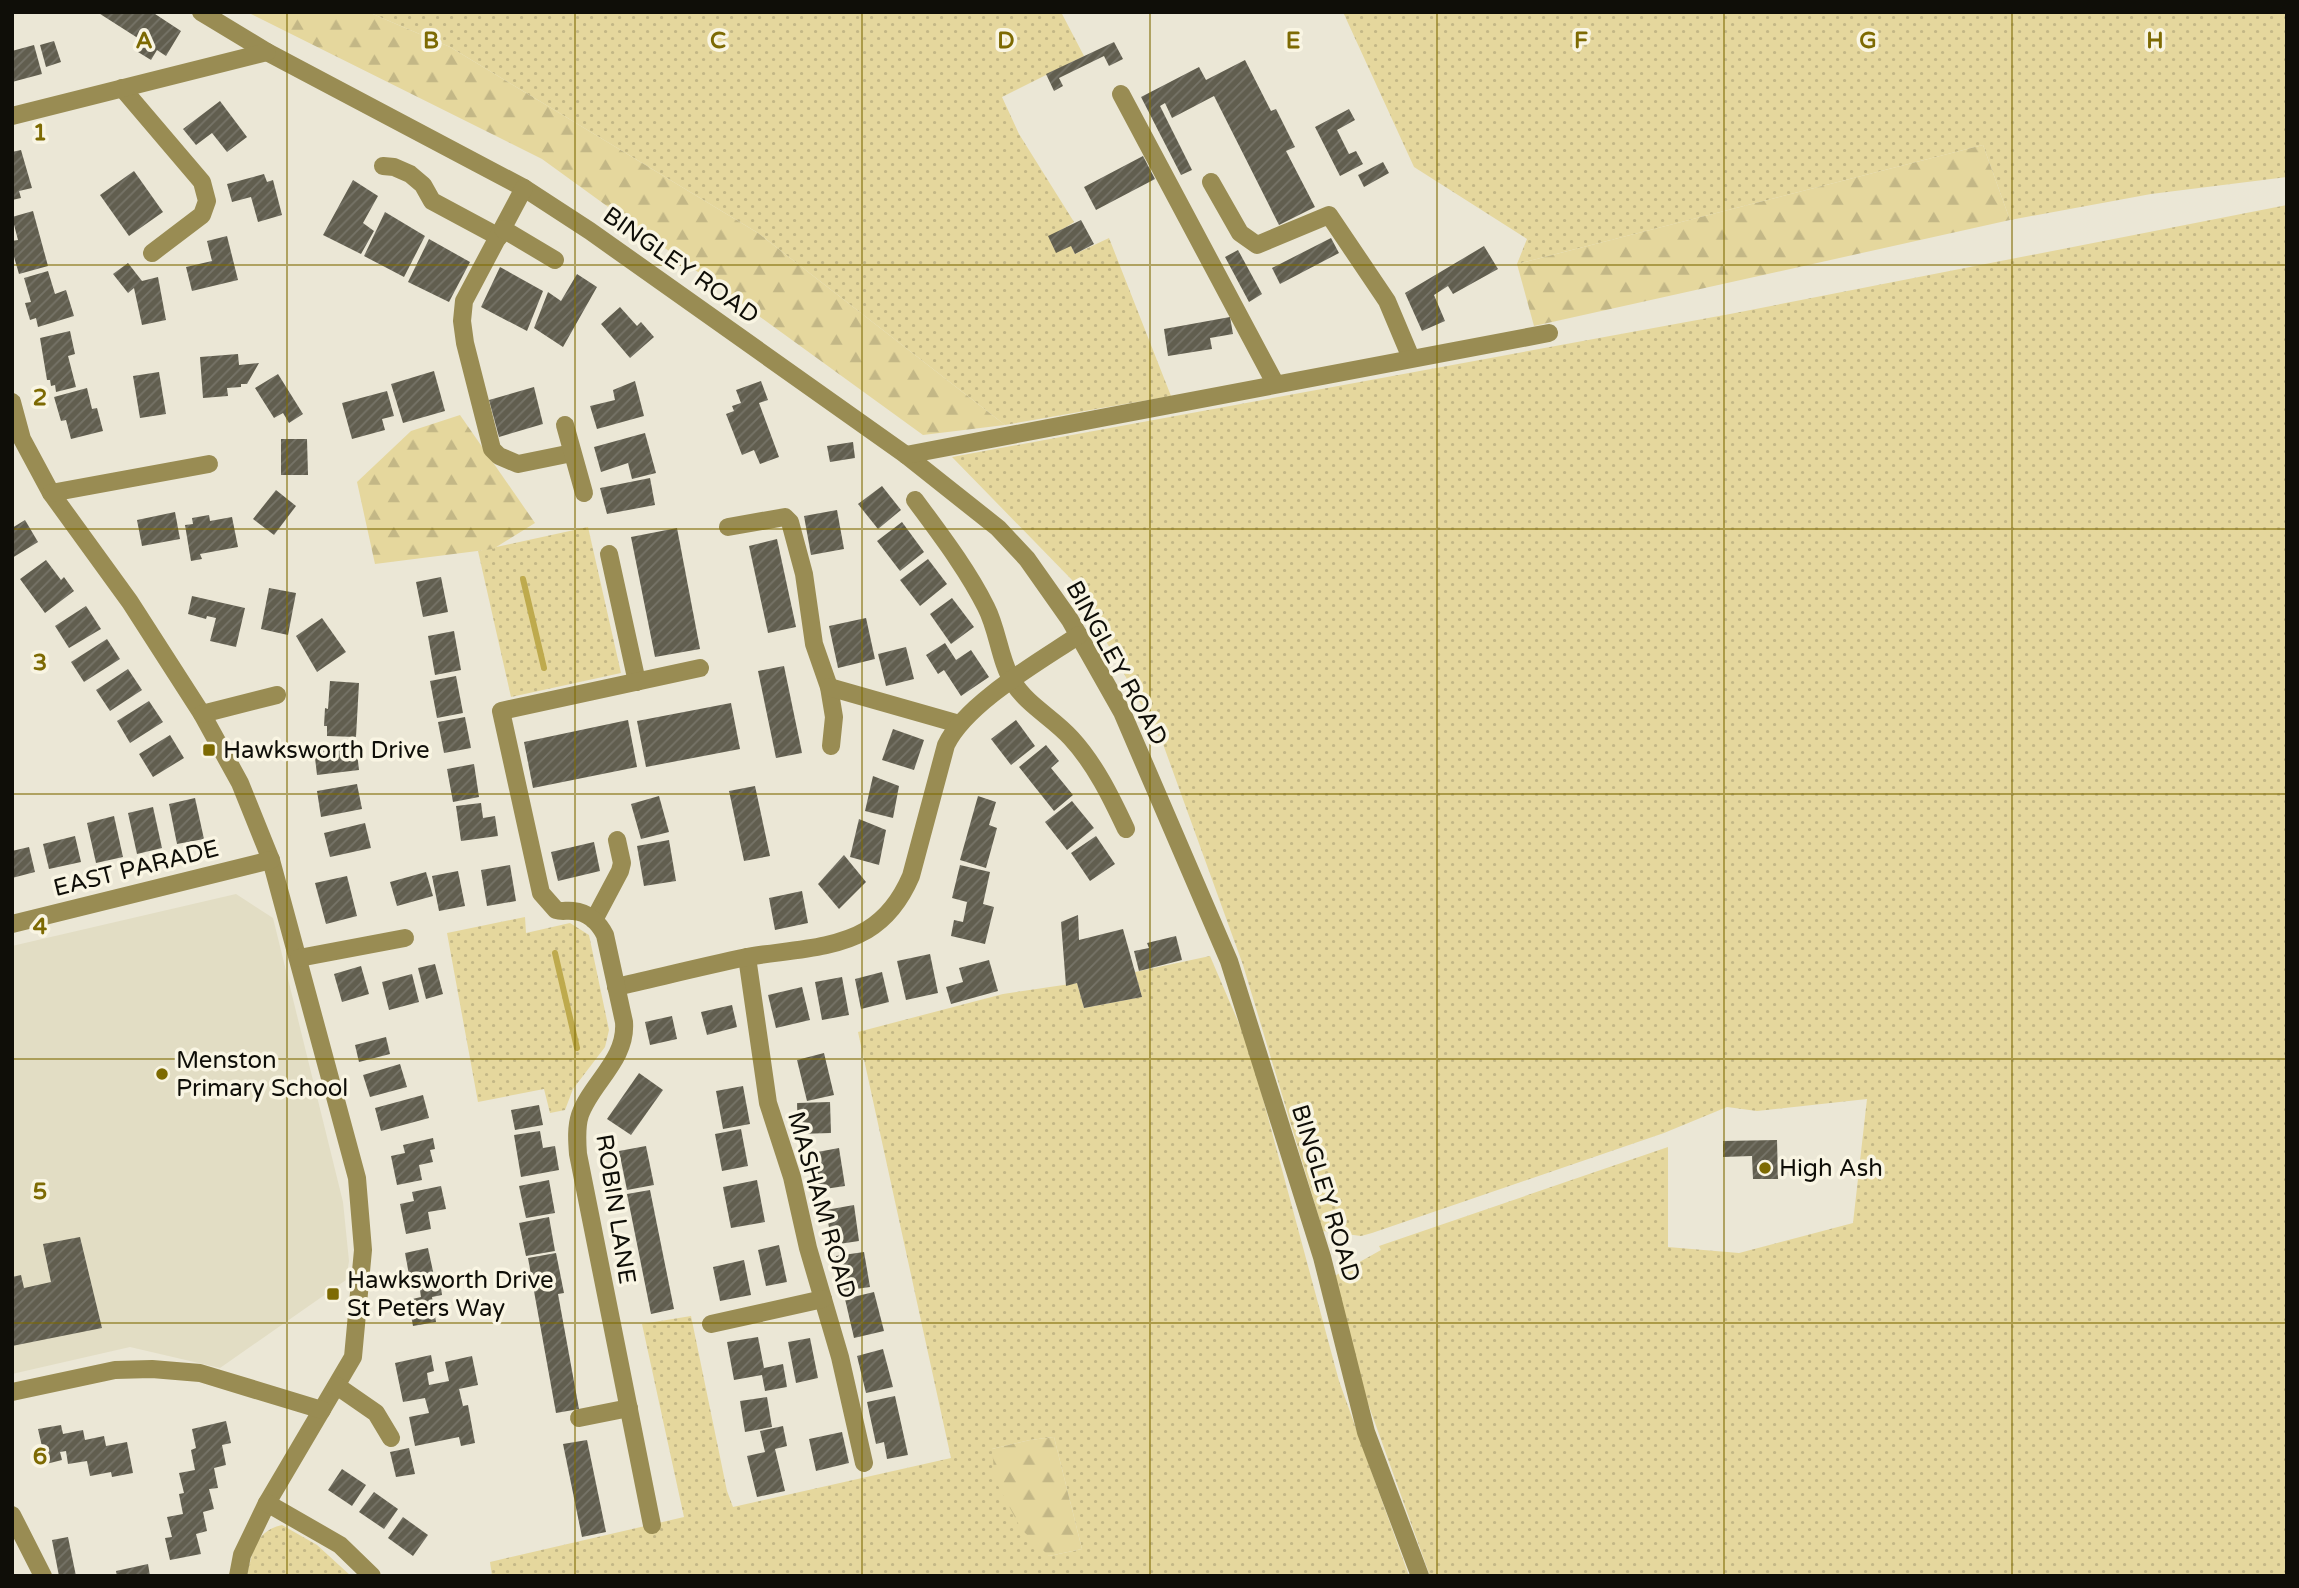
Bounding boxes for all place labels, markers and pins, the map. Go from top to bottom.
place label: Hawksworth Drive [223,736,430,765]
marker: Hawksworth Drive [201,742,217,758]
place label: Menston Primary School [176,1046,348,1103]
marker: Menston Primary School [154,1066,170,1082]
place label: High Ash [1779,1154,1883,1183]
marker: High Ash [1757,1160,1773,1176]
place label: Hawksworth Drive St Peters Way [347,1266,554,1323]
marker: Hawksworth Drive St Peters Way [325,1286,341,1302]

